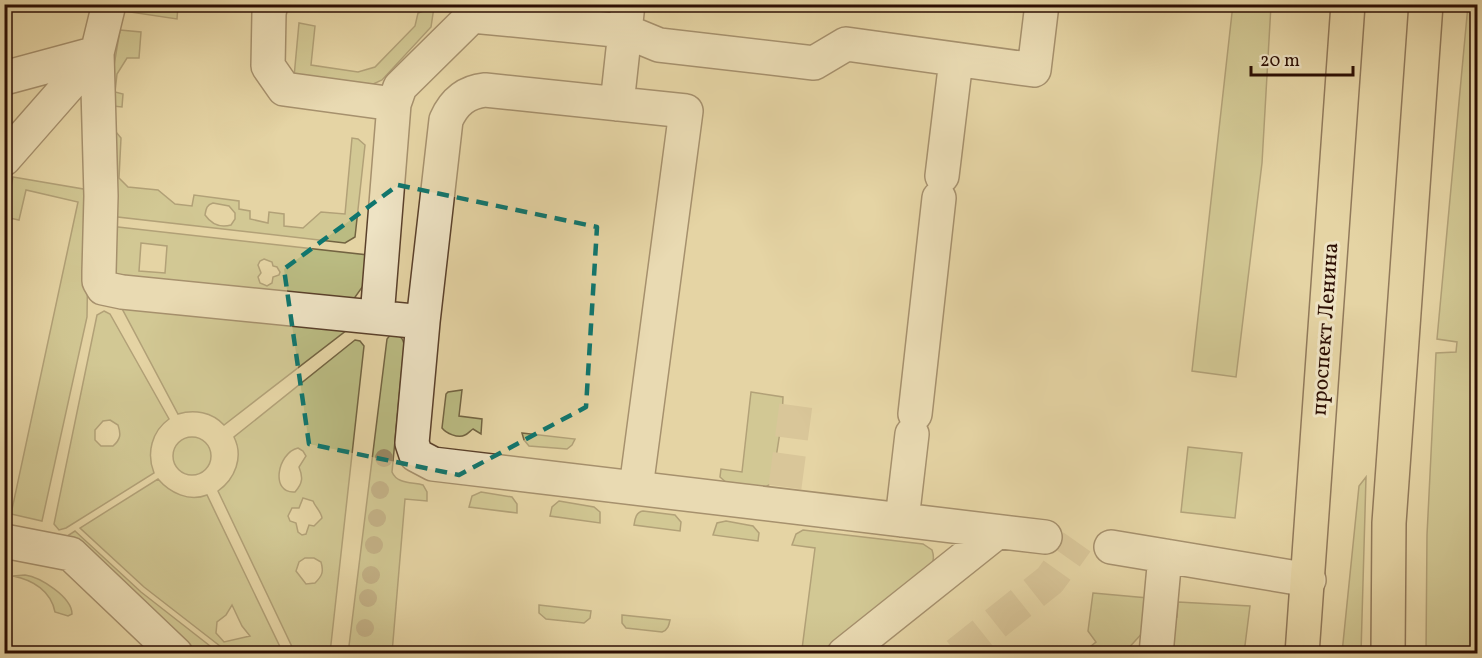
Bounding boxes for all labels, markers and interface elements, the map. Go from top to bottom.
scale bar [1251,39,1353,77]
text: 20 m [1260,49,1300,74]
street label: проспект Ленина [1304,241,1348,417]

